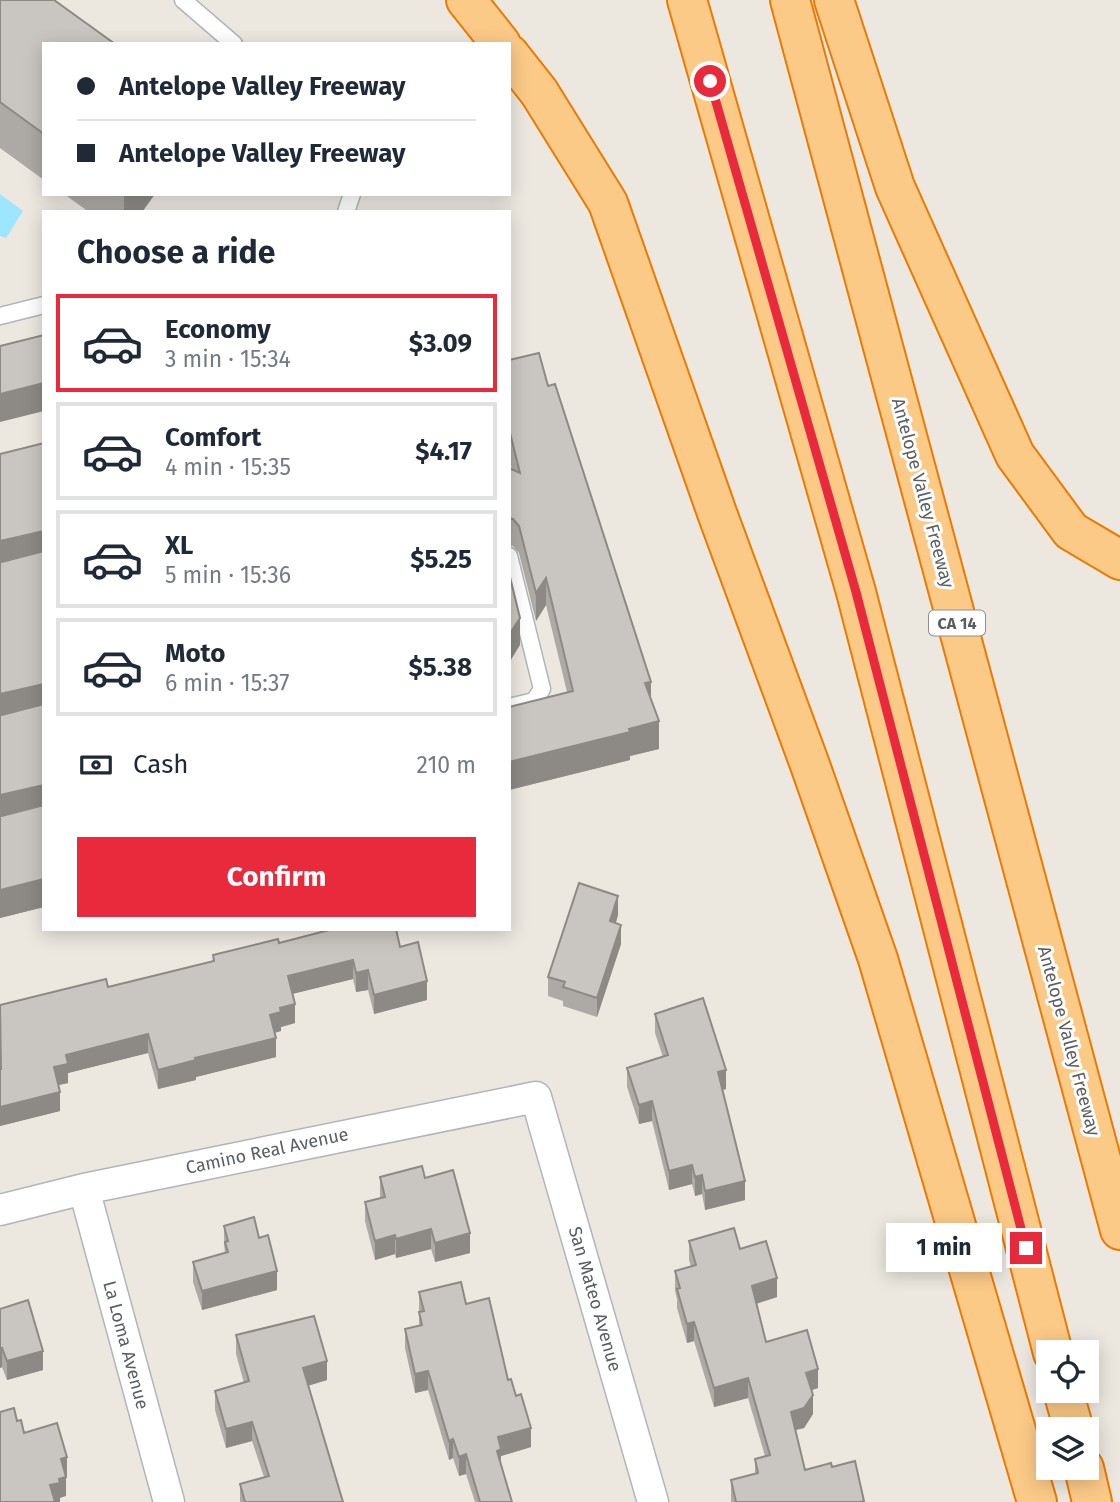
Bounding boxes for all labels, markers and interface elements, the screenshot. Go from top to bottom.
route start [694,65,726,97]
text: Antelope Valley Freeway [119,71,405,102]
text: Antelope Valley Freeway [119,138,405,169]
text: Choose a ride [77,233,275,271]
icon: car [81,312,144,375]
text: Economy [165,314,271,345]
text: $3.09 [409,328,472,359]
text: 3 min · 15:34 [165,345,291,373]
street label: Antelope Valley Freeway [887,396,959,591]
icon: car [81,420,144,483]
text: Comfort [165,422,261,453]
text: $4.17 [415,436,472,467]
text: 4 min · 15:35 [165,453,291,481]
icon: car [81,528,144,591]
text: XL [165,530,193,561]
text: $5.25 [410,544,472,575]
text: 5 min · 15:36 [165,561,291,589]
road number: CA 14 [929,610,985,636]
icon: car [81,636,144,699]
text: Moto [165,638,225,669]
text: $5.38 [409,652,472,683]
text: 6 min · 15:37 [165,669,290,697]
icon: cash [77,746,115,784]
text: Cash [133,749,189,780]
text: 210 m [417,751,476,779]
button: Confirm [77,837,476,917]
street label: Antelope Valley Freeway [1033,944,1105,1139]
street label: Camino Real Avenue [184,1123,350,1179]
street label: San Mateo Avenue [564,1224,626,1374]
callout: 1 min [886,1224,1002,1272]
route end [1010,1232,1042,1264]
text: 1 min [916,1233,972,1261]
street label: La Loma Avenue [98,1278,154,1412]
map controls [1036,1340,1099,1480]
button: locate [1036,1340,1099,1403]
button: layers [1036,1417,1099,1480]

